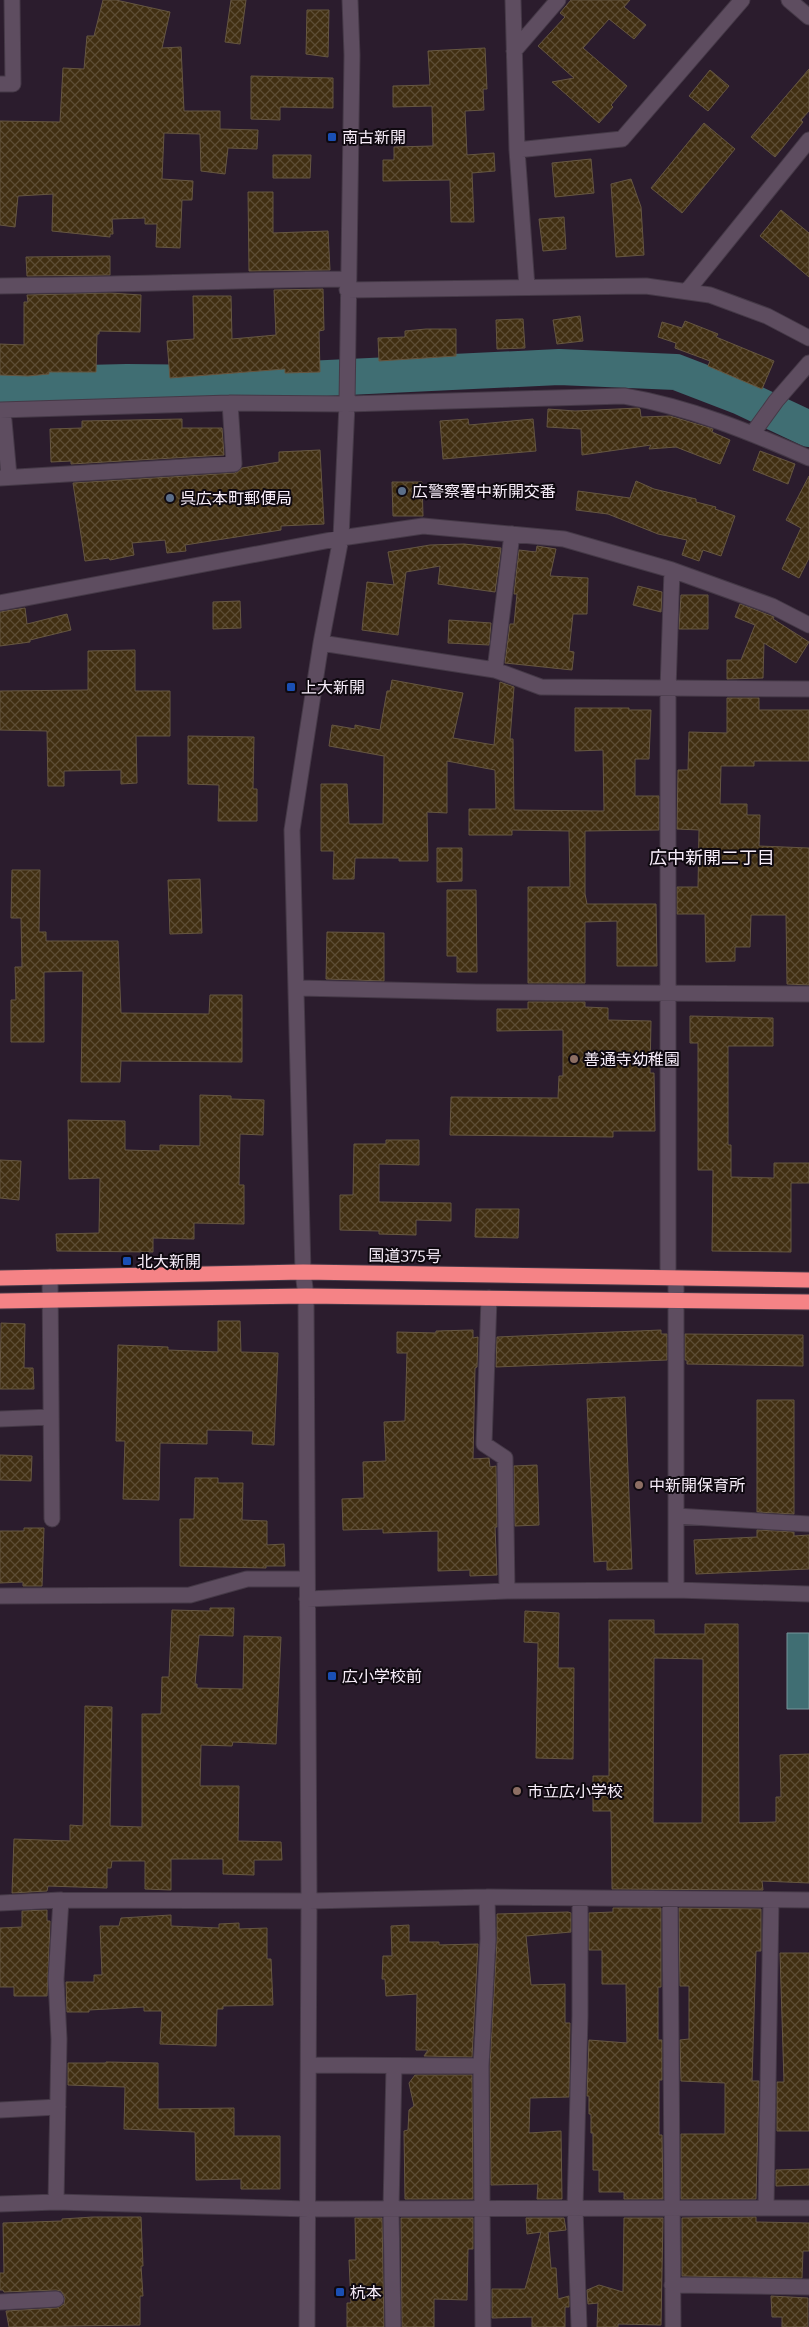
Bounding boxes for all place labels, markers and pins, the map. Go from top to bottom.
place label: 南古新開 [342,128,406,147]
marker: 南古新開 [326,131,338,143]
place label: 広警察署中新開交番 [412,482,556,501]
marker: 広警察署中新開交番 [396,485,408,497]
place label: 呉広本町郵便局 [180,489,292,508]
marker: 呉広本町郵便局 [164,492,176,504]
place label: 上大新開 [301,678,365,697]
marker: 上大新開 [285,681,297,693]
place label: 善通寺幼稚園 [584,1050,680,1069]
marker: 善通寺幼稚園 [568,1053,580,1065]
place label: 北大新開 [137,1252,201,1271]
marker: 北大新開 [121,1255,133,1267]
place label: 中新開保育所 [649,1476,745,1495]
marker: 中新開保育所 [633,1479,645,1491]
place label: 広小学校前 [342,1667,422,1686]
marker: 広小学校前 [326,1670,338,1682]
place label: 市立広小学校 [527,1782,623,1801]
marker: 市立広小学校 [511,1785,523,1797]
place label: 杭本 [350,2283,382,2302]
marker: 杭本 [334,2286,346,2298]

